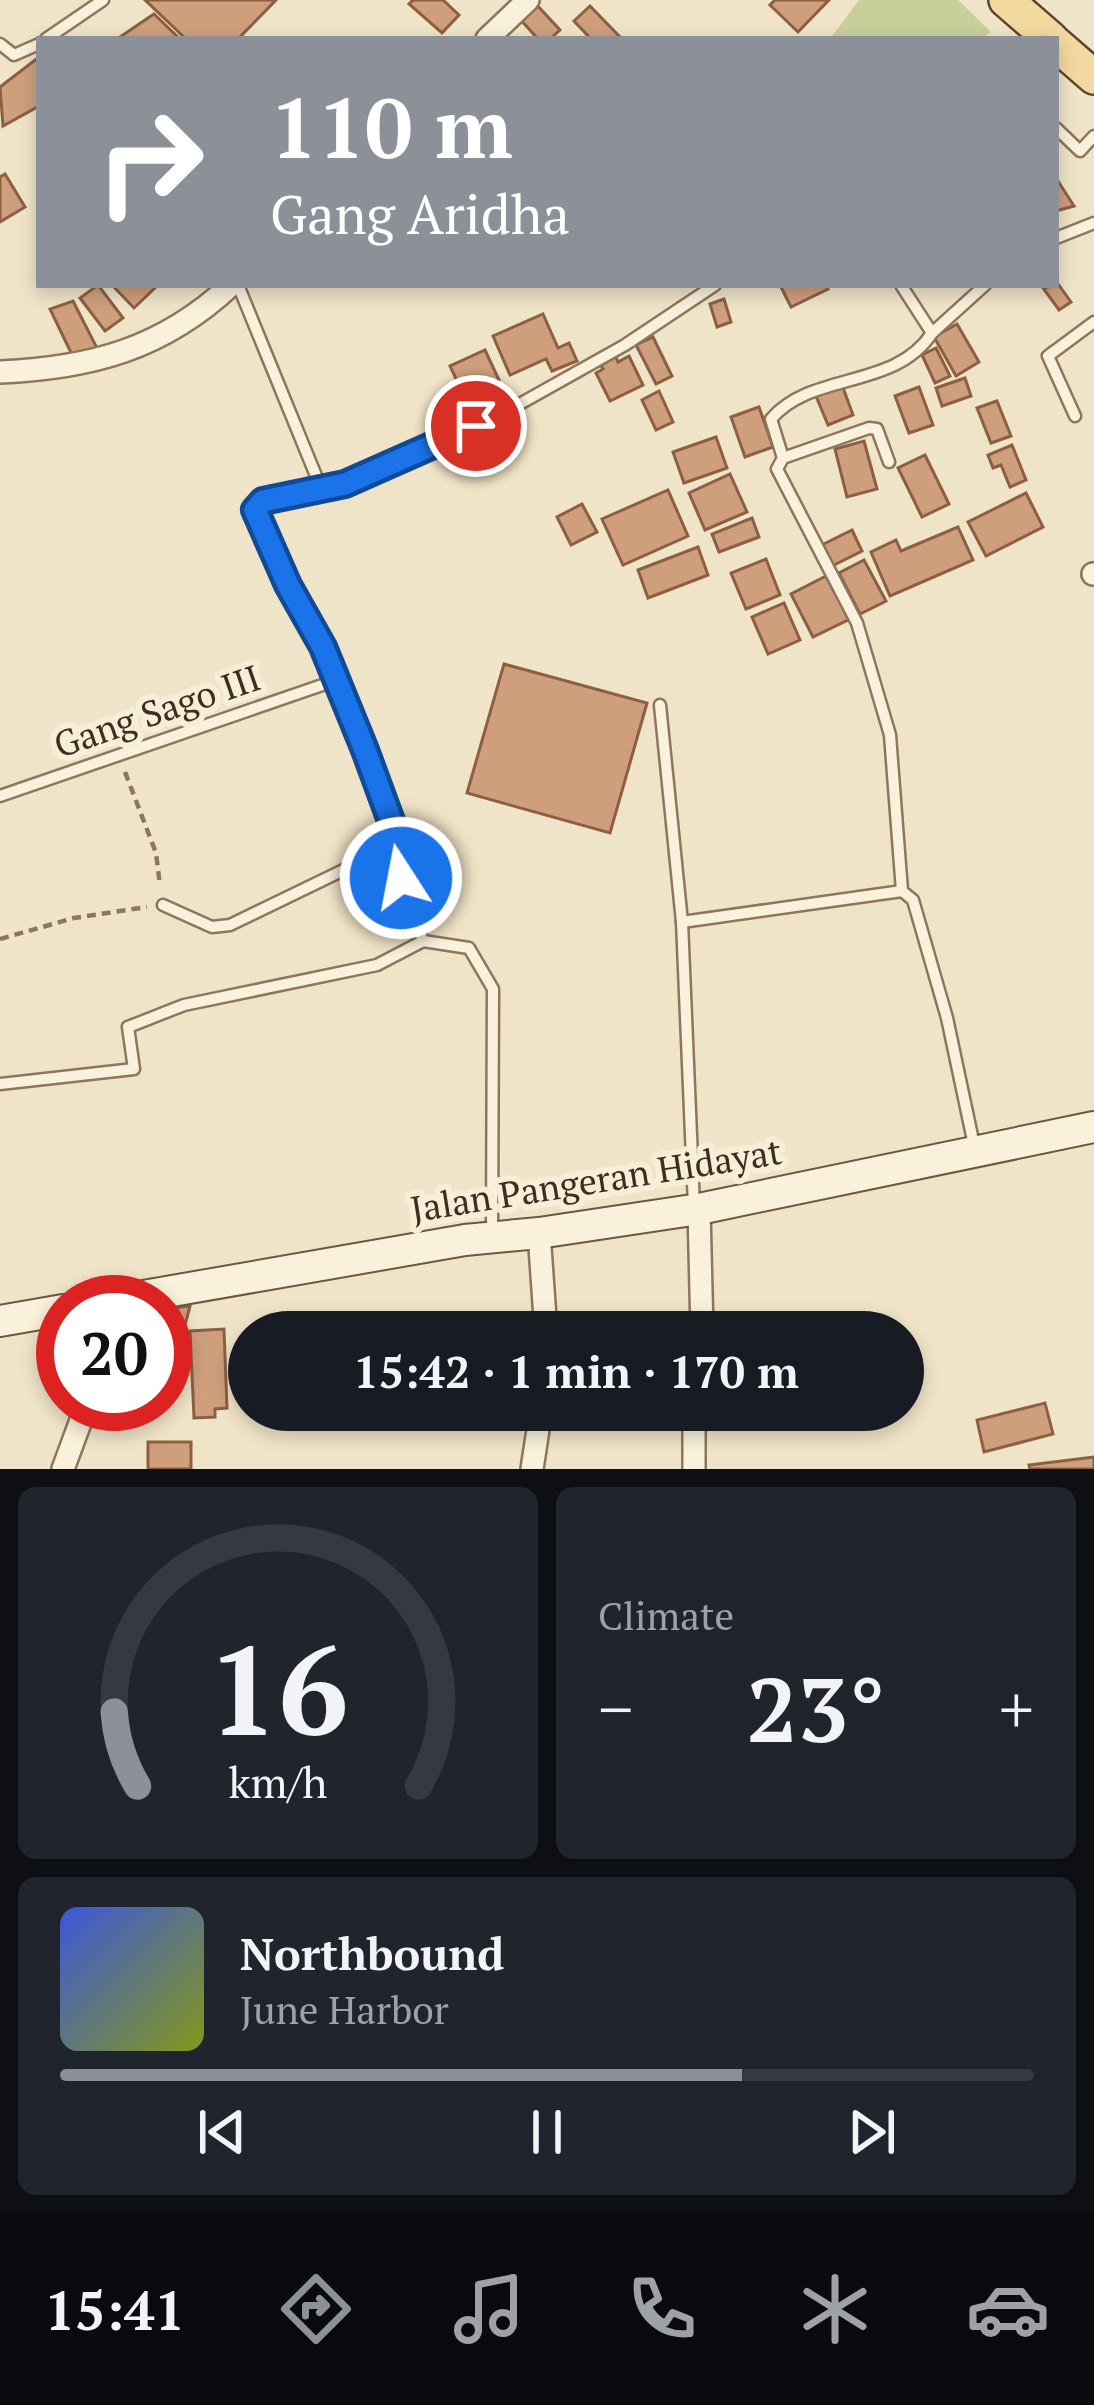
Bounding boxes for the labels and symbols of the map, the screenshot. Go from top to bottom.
pin [425,375,527,477]
street label: Gang Sago III [47,653,266,768]
position arrow [338,815,464,941]
street label: Jalan Pangeran Hidayat [407,1127,785,1232]
speed limit sign: 20 [36,1275,192,1431]

